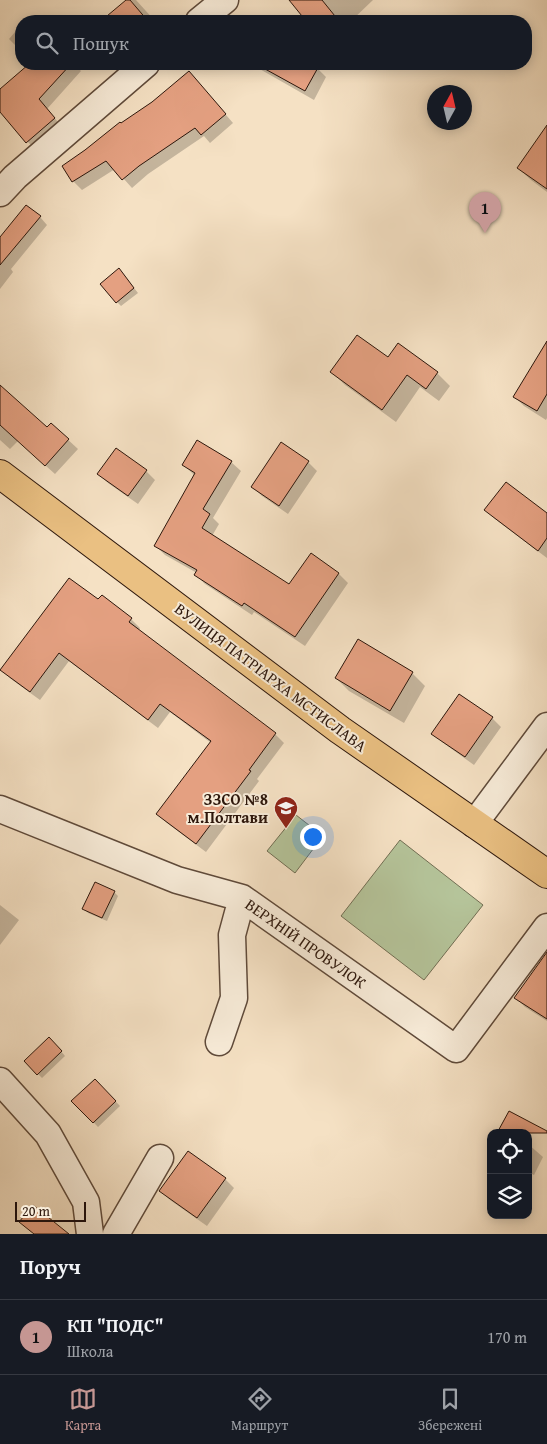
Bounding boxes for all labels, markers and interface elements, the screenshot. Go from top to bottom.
search box [15,15,532,70]
icon: search [33,29,61,57]
text: Пошук [73,29,129,57]
north arrow [427,85,472,130]
pin: 1 [469,192,501,233]
street label: ВУЛИЦЯ ПАТРІАРХА МСТИСЛАВА [170,597,372,758]
place label: ЗЗСО №8 м.Полтави [188,787,268,829]
school or university icon: ЗЗСО №8 м.Полтави [273,795,299,829]
your location [300,824,326,850]
street label: ВЕРХНІЙ ПРОВУЛОК [241,892,371,994]
map controls [487,1129,532,1219]
button: locate [487,1129,532,1174]
button: layers [487,1174,532,1219]
scale bar [15,1199,86,1222]
text: 20 m [22,1201,50,1221]
text: Поруч [20,1251,81,1282]
text: КП "ПОДС" [67,1311,164,1339]
text: 1 [32,1325,40,1349]
text: 170 m [487,1325,527,1349]
text: Школа [67,1339,113,1363]
tab: Карта [65,1385,101,1435]
tab: Маршрут [231,1385,288,1435]
tab: Збережені [418,1385,482,1435]

